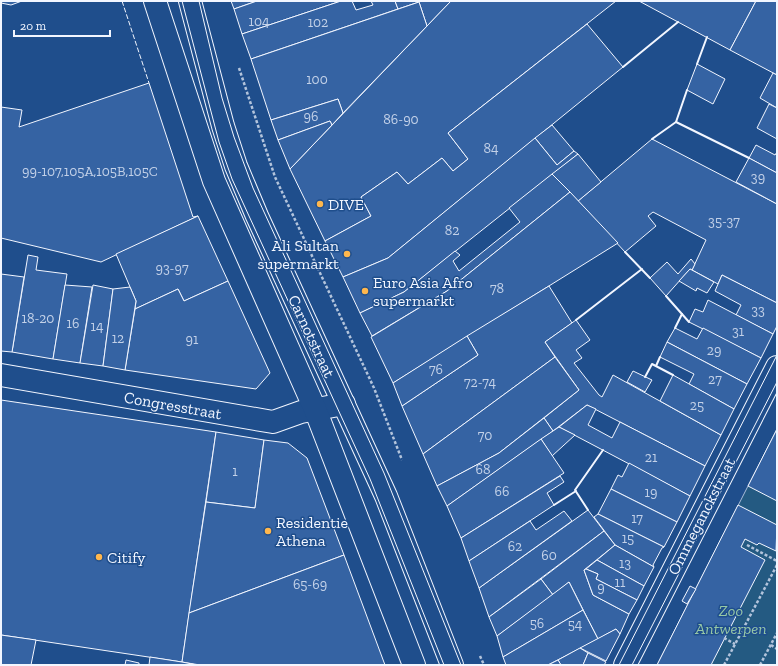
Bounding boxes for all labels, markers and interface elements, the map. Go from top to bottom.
scale bar [14,12,110,38]
house number: 104 [249,13,270,30]
house number: 102 [308,14,328,31]
text: 20 m [20,19,47,33]
house number: 100 [306,71,328,88]
house number: 96 [304,108,318,125]
house number: 86-90 [383,111,419,128]
house number: 84 [483,140,499,157]
house number: 99-107,105A,105B,105C [22,163,158,180]
house number: 39 [751,169,765,186]
place label: DIVE [328,195,364,214]
marker: DIVE [315,199,325,209]
house number: 35-37 [708,213,740,230]
house number: 82 [445,222,459,239]
place label: Ali Sultan supermarkt [258,236,340,273]
marker: Ali Sultan supermarkt [342,249,352,259]
house number: 93-97 [156,260,189,277]
place label: Euro Asia Afro supermarkt [373,273,473,310]
house number: 78 [490,280,504,297]
marker: Euro Asia Afro supermarkt [360,286,370,296]
street label: Carnotstraat [284,292,339,381]
house number: 33 [751,302,765,319]
house number: 18-20 [22,310,54,327]
house number: 16 [67,315,79,332]
house number: 14 [91,318,104,335]
house number: 31 [732,323,745,340]
house number: 12 [112,330,124,347]
house number: 91 [186,331,199,348]
house number: 29 [707,342,721,359]
house number: 76 [429,361,443,378]
house number: 27 [708,371,722,388]
house number: 72-74 [464,374,497,391]
street label: Congresstraat [123,388,223,423]
house number: 25 [690,397,704,414]
house number: 70 [478,427,492,444]
house number: 21 [645,449,658,466]
street label: Ommeganckstraat [664,454,739,578]
house number: 68 [476,461,490,478]
house number: 1 [232,463,238,480]
house number: 66 [495,483,509,500]
house number: 19 [645,484,657,501]
house number: 17 [631,510,643,527]
place label: Residentie Athena [276,513,348,550]
marker: Residentie Athena [263,526,273,536]
house number: 15 [622,530,634,547]
house number: 62 [508,538,522,555]
house number: 60 [541,547,557,564]
place label: Citify [107,548,146,567]
marker: Citify [94,552,104,562]
house number: 13 [619,555,631,572]
house number: 11 [615,574,626,591]
house number: 65-69 [293,576,327,593]
house number: 9 [597,579,605,596]
park label: Zoo Antwerpen [694,601,767,638]
house number: 56 [530,615,544,632]
house number: 54 [568,616,583,633]

